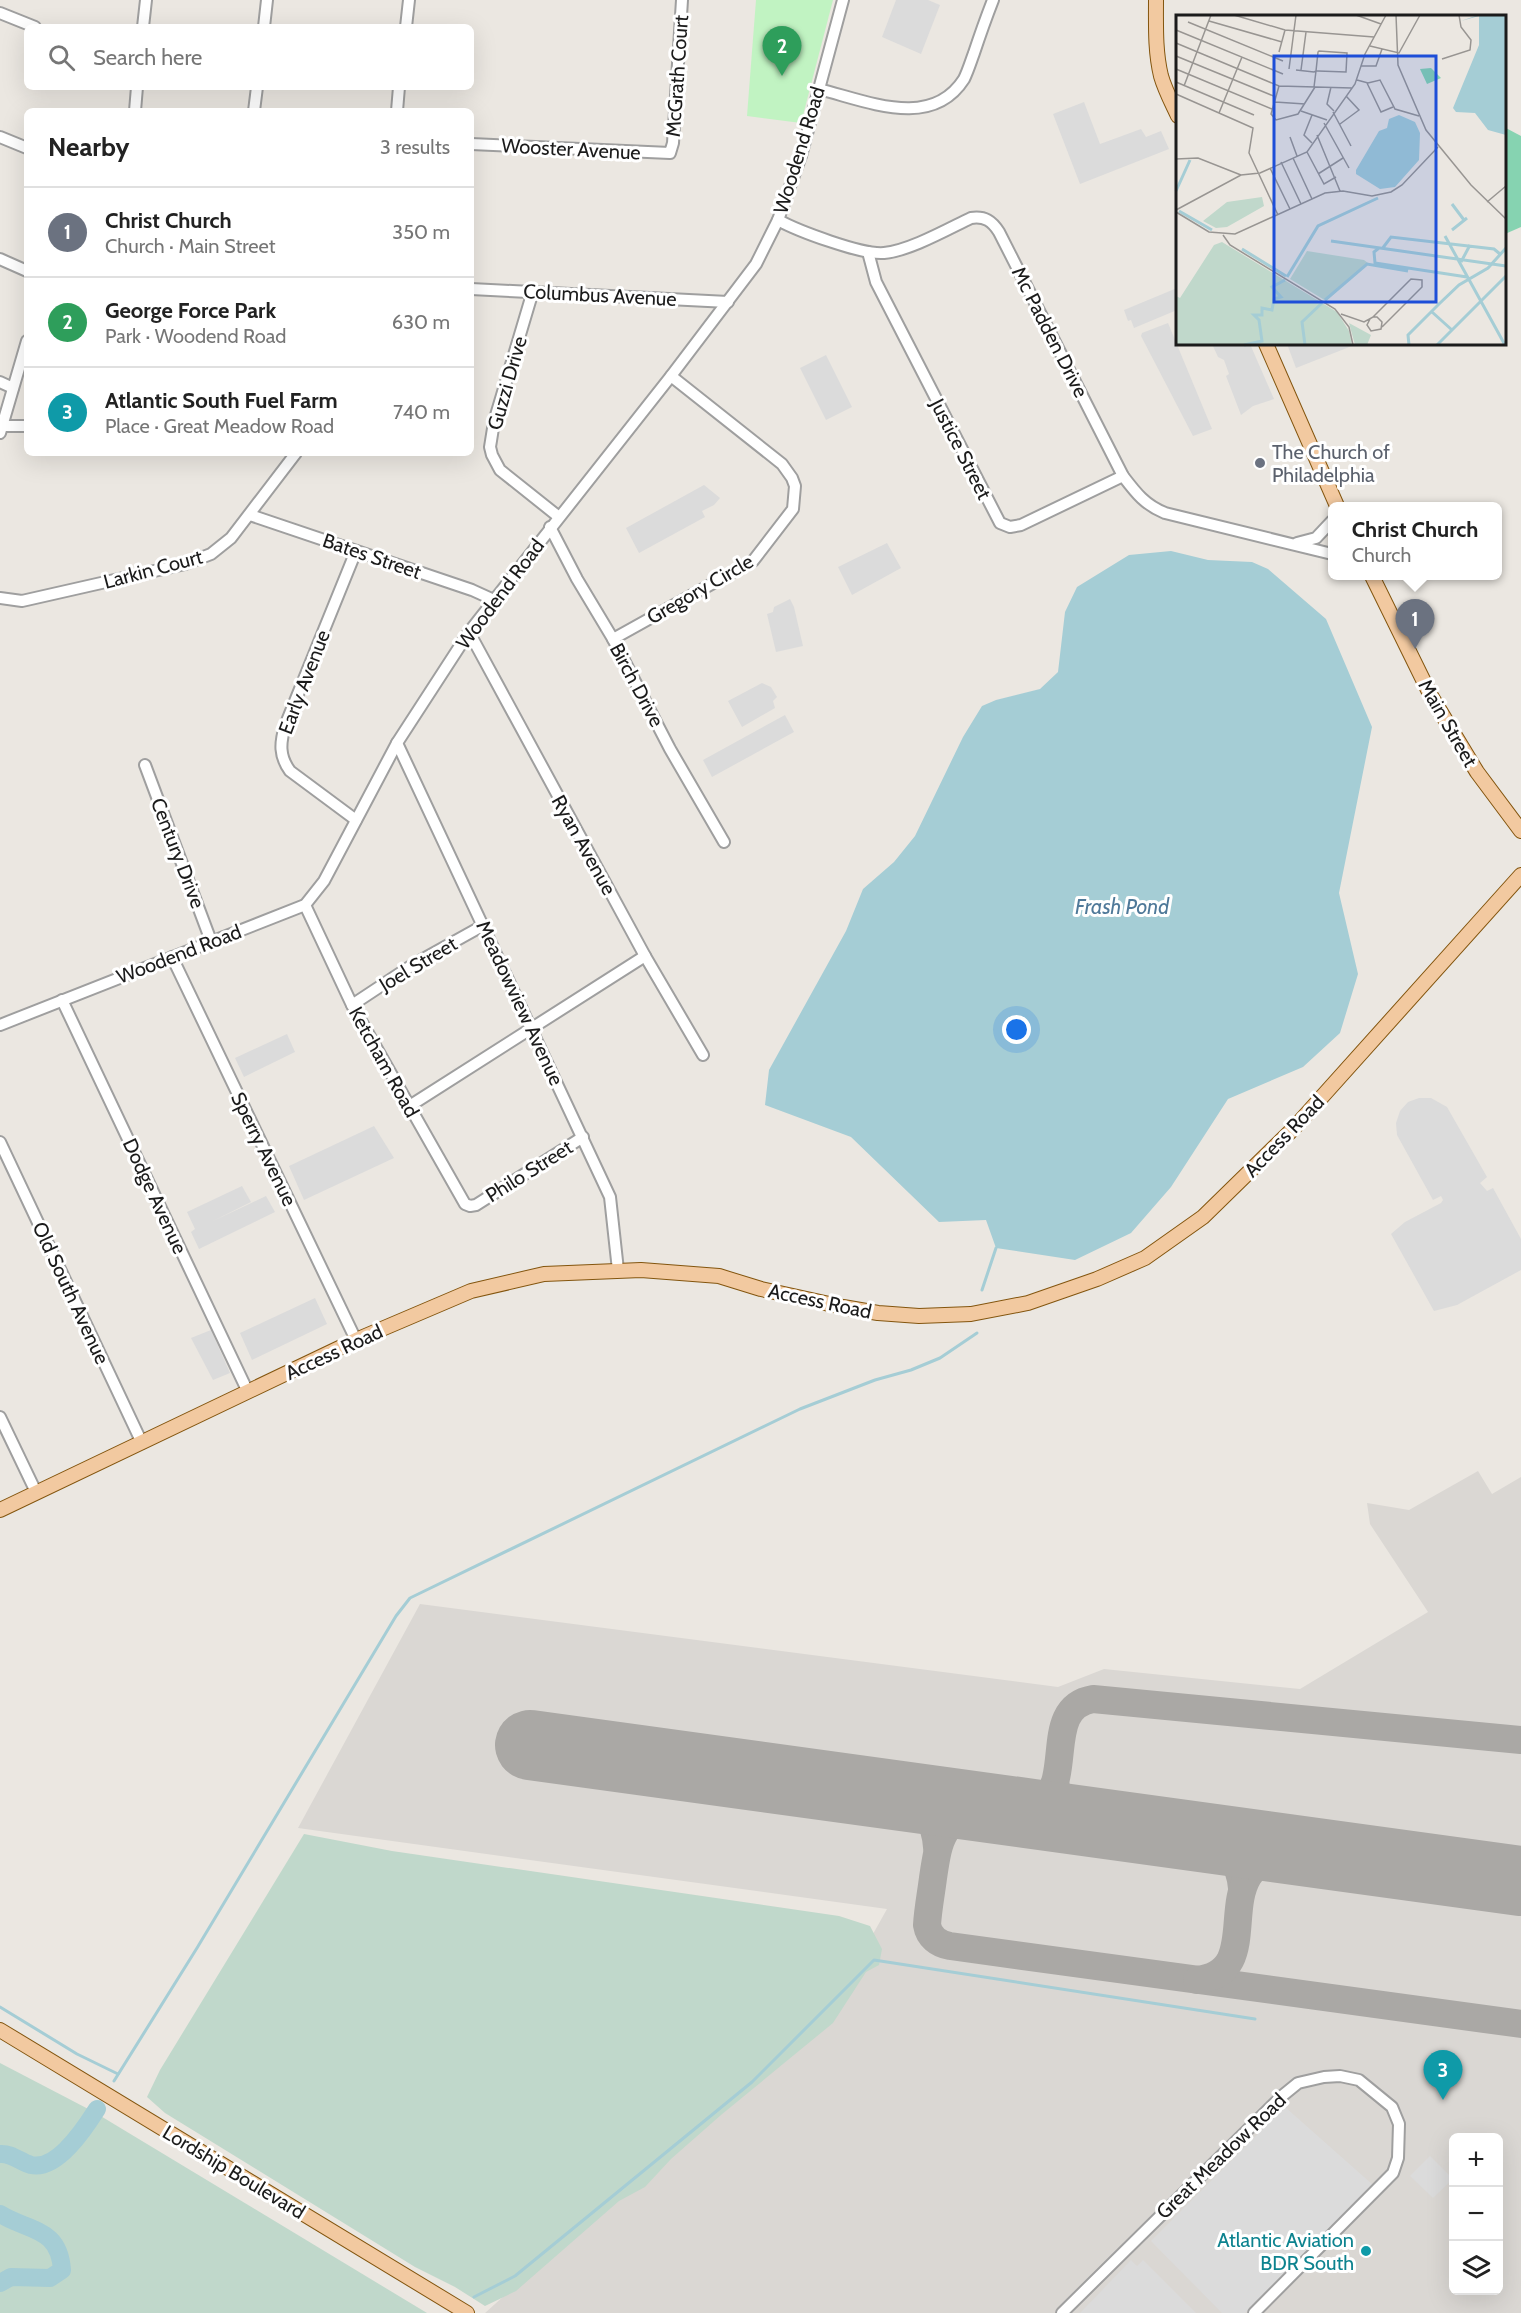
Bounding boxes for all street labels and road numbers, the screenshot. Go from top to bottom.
street label: McGrath Court [661,14,693,138]
street label: Woodend Road [768,84,830,216]
street label: Wooster Avenue [501,133,641,165]
street label: Mc Padden Drive [1007,263,1093,401]
street label: Columbus Avenue [523,279,677,311]
street label: Guzzi Drive [482,333,532,433]
street label: Justice Street [925,394,997,504]
street label: Bates Street [320,528,425,584]
street label: Woodend Road [451,534,549,654]
street label: Larkin Court [101,544,205,594]
street label: Gregory Circle [643,549,757,629]
street label: Early Avenue [273,627,335,737]
street label: Birch Drive [605,639,669,731]
street label: Main Street [1413,675,1483,771]
street label: Ryan Avenue [547,791,621,899]
street label: Century Drive [146,794,210,912]
street label: Meadowview Avenue [471,917,569,1089]
street label: Woodend Road [113,919,245,989]
street label: Joel Street [374,931,462,997]
street label: Ketcham Road [344,1003,424,1121]
street label: Sperry Avenue [226,1088,302,1210]
street label: Access Road [1239,1090,1329,1182]
street label: Dodge Avenue [118,1134,192,1258]
street label: Philo Street [481,1135,577,1207]
street label: Old South Avenue [28,1218,114,1368]
street label: Access Road [766,1278,874,1324]
street label: Access Road [281,1319,387,1385]
street label: Great Meadow Road [1151,2088,1291,2224]
street label: Lordship Boulevard [159,2120,309,2224]

